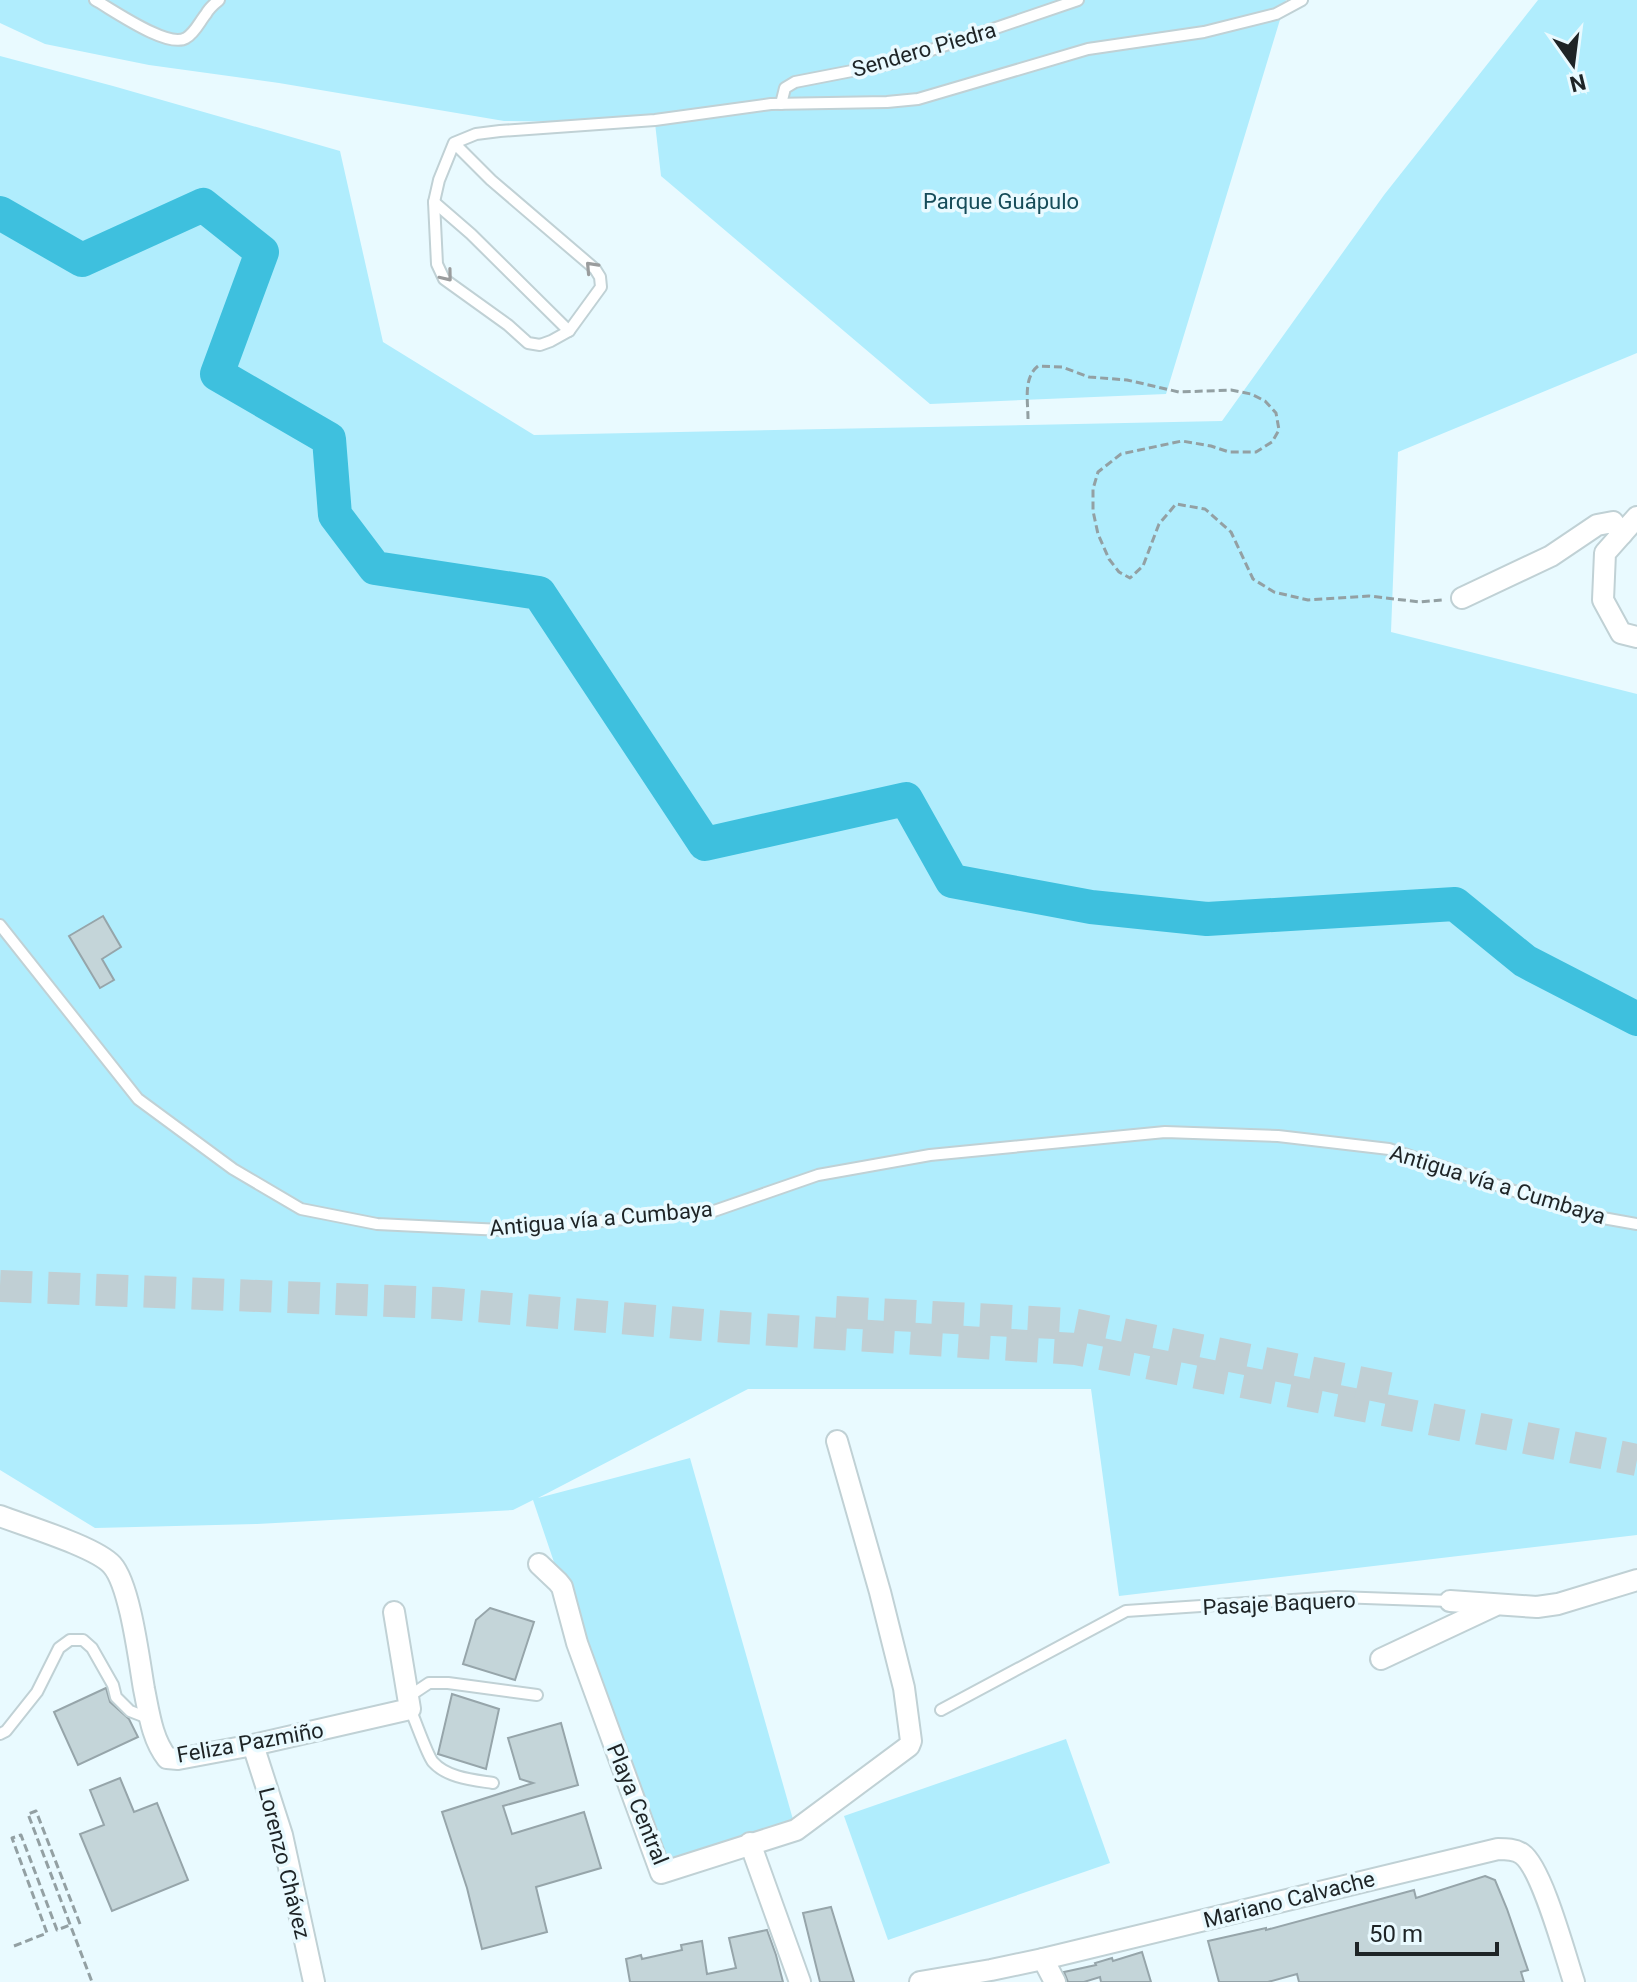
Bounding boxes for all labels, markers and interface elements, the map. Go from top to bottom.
street label: Sendero Piedra [849,17,999,82]
north arrow [1533,24,1613,104]
text: N [1567,69,1588,97]
park label: Parque Guápulo [923,189,1079,214]
one-way arrow [585,262,600,276]
one-way arrow [437,266,451,281]
street label: Antigua vía a Cumbaya [1387,1140,1609,1229]
street label: Antigua vía a Cumbaya [488,1196,714,1241]
street label: Pasaje Baquero [1202,1587,1356,1620]
street label: Feliza Pazmiño [175,1717,325,1768]
street label: Playa Central [602,1740,673,1868]
street label: Lorenzo Chávez [254,1785,315,1942]
street label: Mariano Calvache [1201,1866,1377,1933]
scale bar [1357,1906,1497,1956]
text: 50 m [1369,1920,1423,1948]

